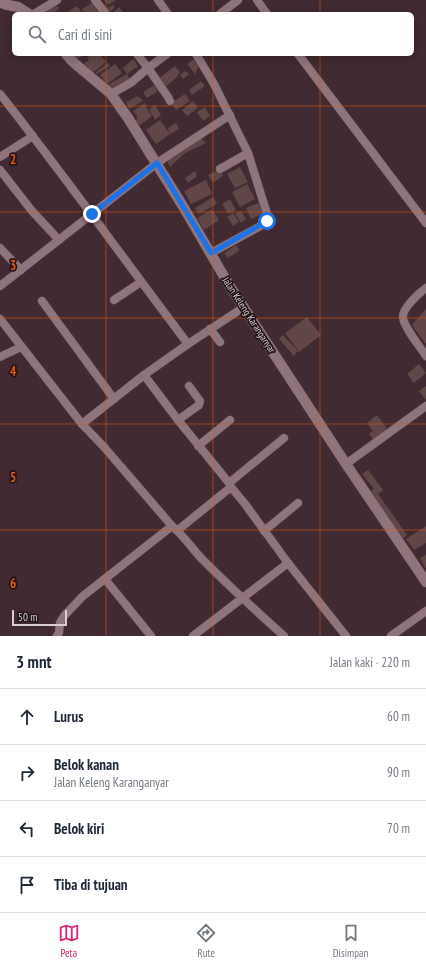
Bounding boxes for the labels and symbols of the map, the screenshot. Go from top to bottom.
text: 2 [10,151,16,168]
route end [83,205,101,223]
route start [258,212,276,230]
text: 3 [10,257,16,274]
street label: Jalan Keleng Karanganyar [219,274,279,356]
text: 4 [10,363,17,380]
text: 5 [10,469,16,486]
text: 6 [10,575,16,592]
scale bar [12,608,67,627]

